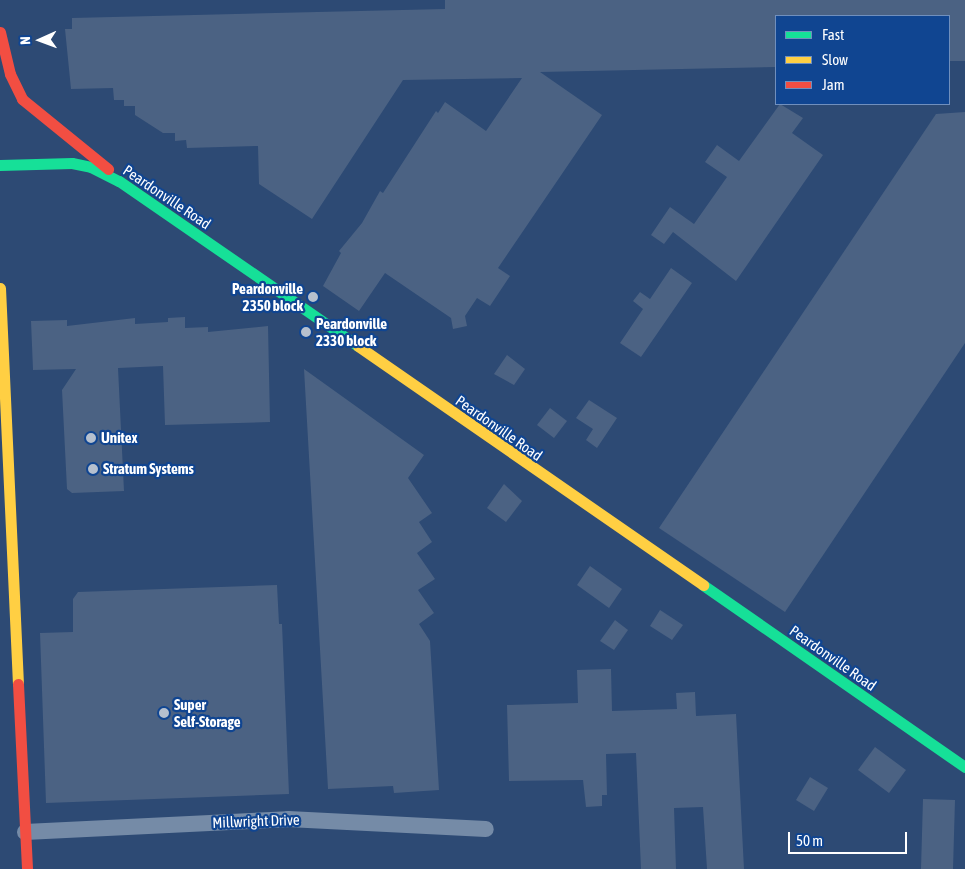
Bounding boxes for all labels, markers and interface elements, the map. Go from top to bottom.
north arrow [15,15,65,65]
legend [775,15,950,105]
text: Fast [822,26,844,43]
text: N [17,36,33,45]
text: Slow [822,51,848,68]
text: Jam [822,76,845,93]
street label: Peardonville Road [120,161,214,233]
place label: Peardonville 2350 block [232,279,303,314]
marker: Peardonville 2350 block [307,291,319,303]
place label: Peardonville 2330 block [316,314,387,349]
marker: Peardonville 2330 block [300,326,312,338]
street label: Peardonville Road [452,391,546,465]
place label: Unitex [101,429,137,447]
marker: Unitex [85,432,97,444]
place label: Stratum Systems [103,460,194,478]
marker: Stratum Systems [87,463,99,475]
street label: Peardonville Road [786,621,880,695]
place label: Super Self-Storage [174,695,241,730]
marker: Super Self-Storage [158,707,170,719]
street label: Millwright Drive [212,810,300,832]
scale bar [790,822,909,854]
text: 50 m [796,832,823,849]

